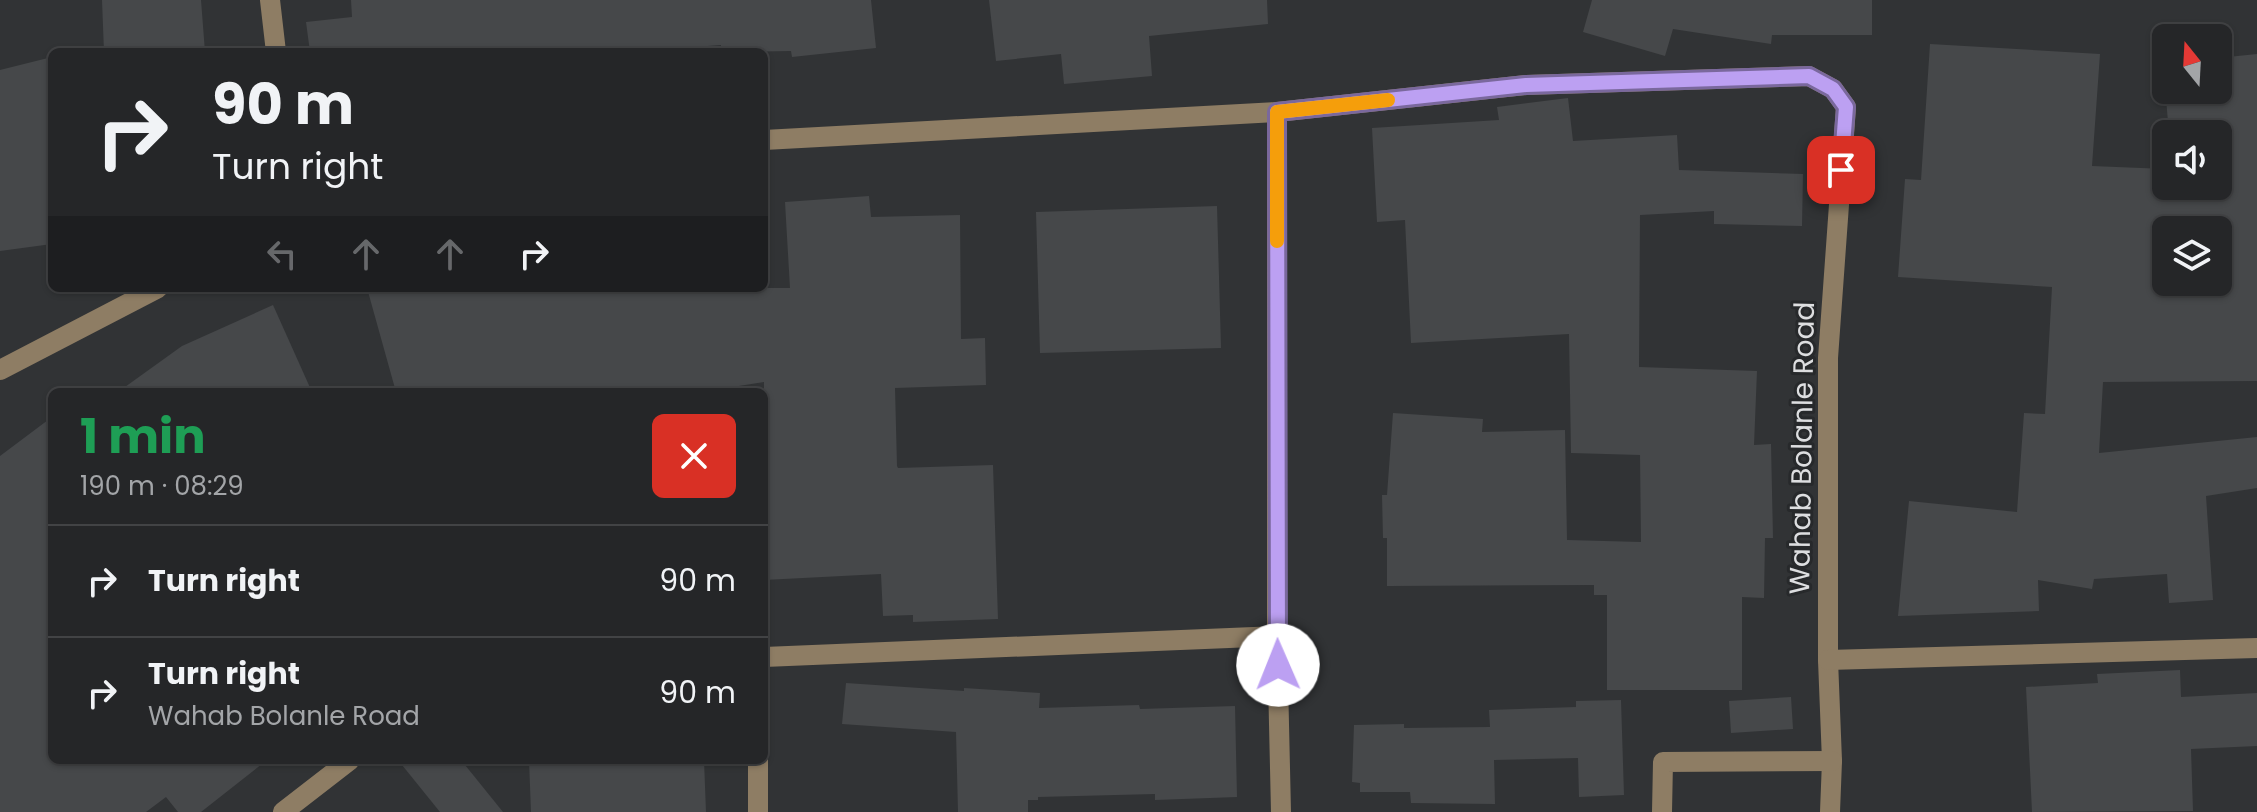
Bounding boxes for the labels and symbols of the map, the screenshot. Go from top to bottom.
north arrow [2152,24,2232,104]
pin [1807,136,1875,204]
street label: Wahab Bolanle Road [1780,301,1824,595]
position arrow [1236,623,1320,707]

